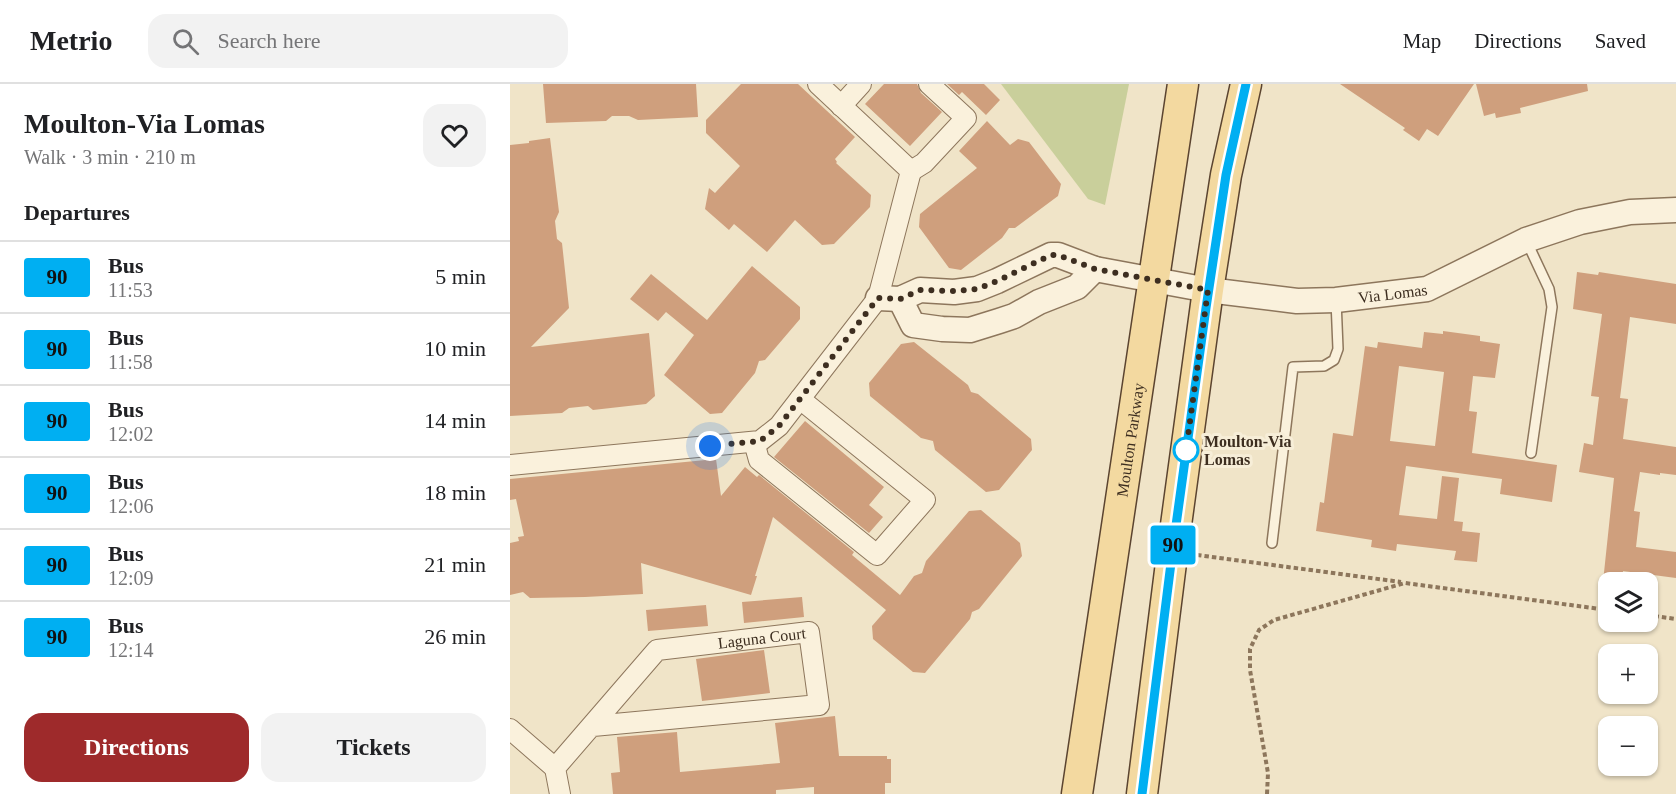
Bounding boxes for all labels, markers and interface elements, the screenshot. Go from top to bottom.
search box [148,14,568,68]
text: Metrio [30,25,112,56]
icon: search [169,25,202,58]
text: Search here [217,28,321,53]
text: Map [1403,29,1441,53]
text: Directions [1474,29,1562,53]
text: Saved [1595,29,1646,53]
button: heart [423,104,486,167]
text: Moulton-Via Lomas [24,108,265,139]
text: Walk · 3 min · 210 m [24,146,196,168]
text: Departures [24,200,130,225]
text: Bus [108,253,143,278]
text: 5 min [435,264,486,289]
text: 90 [47,265,68,289]
text: 11:53 [108,279,153,301]
street label: Via Lomas [1357,281,1428,306]
text: Bus [108,325,143,350]
text: 10 min [424,336,486,361]
text: 90 [47,337,68,361]
text: 11:58 [108,351,153,373]
street label: Moulton Parkway [1113,382,1148,498]
text: Bus [108,397,143,422]
text: 14 min [424,408,486,433]
text: 90 [47,409,68,433]
text: 12:02 [108,423,154,445]
your location [695,431,725,461]
place label: Moulton-Via Lomas [1204,433,1291,468]
marker: Moulton-Via Lomas [1173,437,1199,463]
text: Bus [108,469,143,494]
text: 18 min [424,480,486,505]
text: 90 [47,481,68,505]
text: 12:06 [108,495,154,517]
line badge: 90 [1146,526,1200,564]
text: 90 [1163,533,1184,557]
text: Bus [108,541,143,566]
text: 21 min [424,552,486,577]
text: 90 [47,553,68,577]
text: 12:09 [108,567,154,589]
map controls [1598,572,1658,776]
button: layers [1598,572,1658,632]
text: Bus [108,613,143,638]
text: 26 min [424,624,486,649]
street label: Laguna Court [717,624,807,652]
text: 90 [47,625,68,649]
text: 12:14 [108,639,154,661]
button: + [1598,644,1658,704]
button: Directions [24,713,249,782]
button: Tickets [261,713,486,782]
button: − [1598,716,1658,776]

